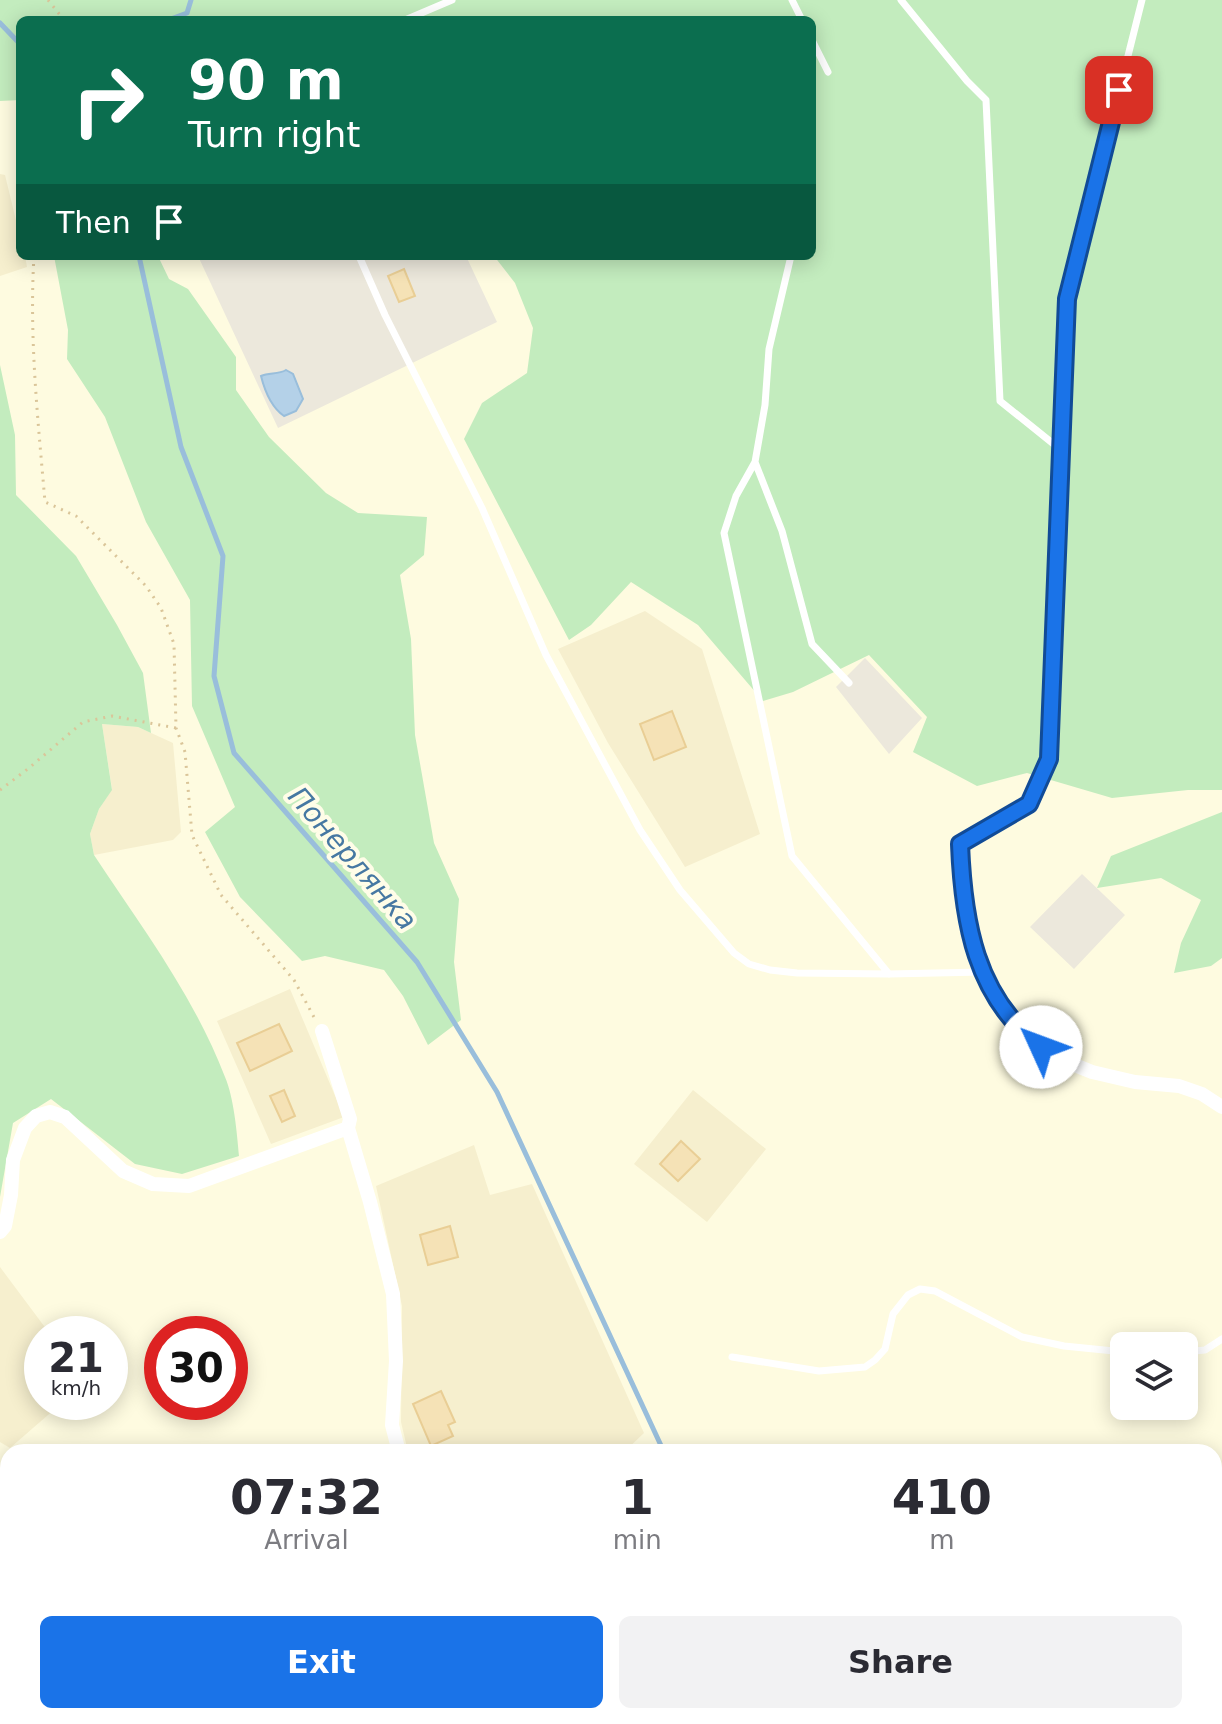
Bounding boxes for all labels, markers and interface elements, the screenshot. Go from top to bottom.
text: 90 m [188,47,344,112]
icon: right [56,48,160,152]
pin [1085,56,1153,124]
icon: arrive [1097,68,1141,112]
text: Turn right [188,114,360,155]
icon: arrive [147,200,191,244]
text: Then [56,205,131,240]
water label: Понерлянка [282,780,424,937]
position arrow [999,1005,1083,1089]
speed limit sign: 30 [144,1316,248,1420]
map controls [1110,1332,1198,1420]
button: layers [1110,1332,1198,1420]
text: 21 [48,1335,104,1381]
text: km/h [51,1376,101,1400]
text: 07:32 [230,1469,383,1525]
text: 1 [621,1469,654,1525]
text: 410 [892,1469,992,1525]
text: Arrival [264,1525,349,1555]
text: min [613,1525,662,1555]
text: m [929,1525,955,1555]
button: Exit [40,1616,603,1708]
button: Share [619,1616,1182,1708]

